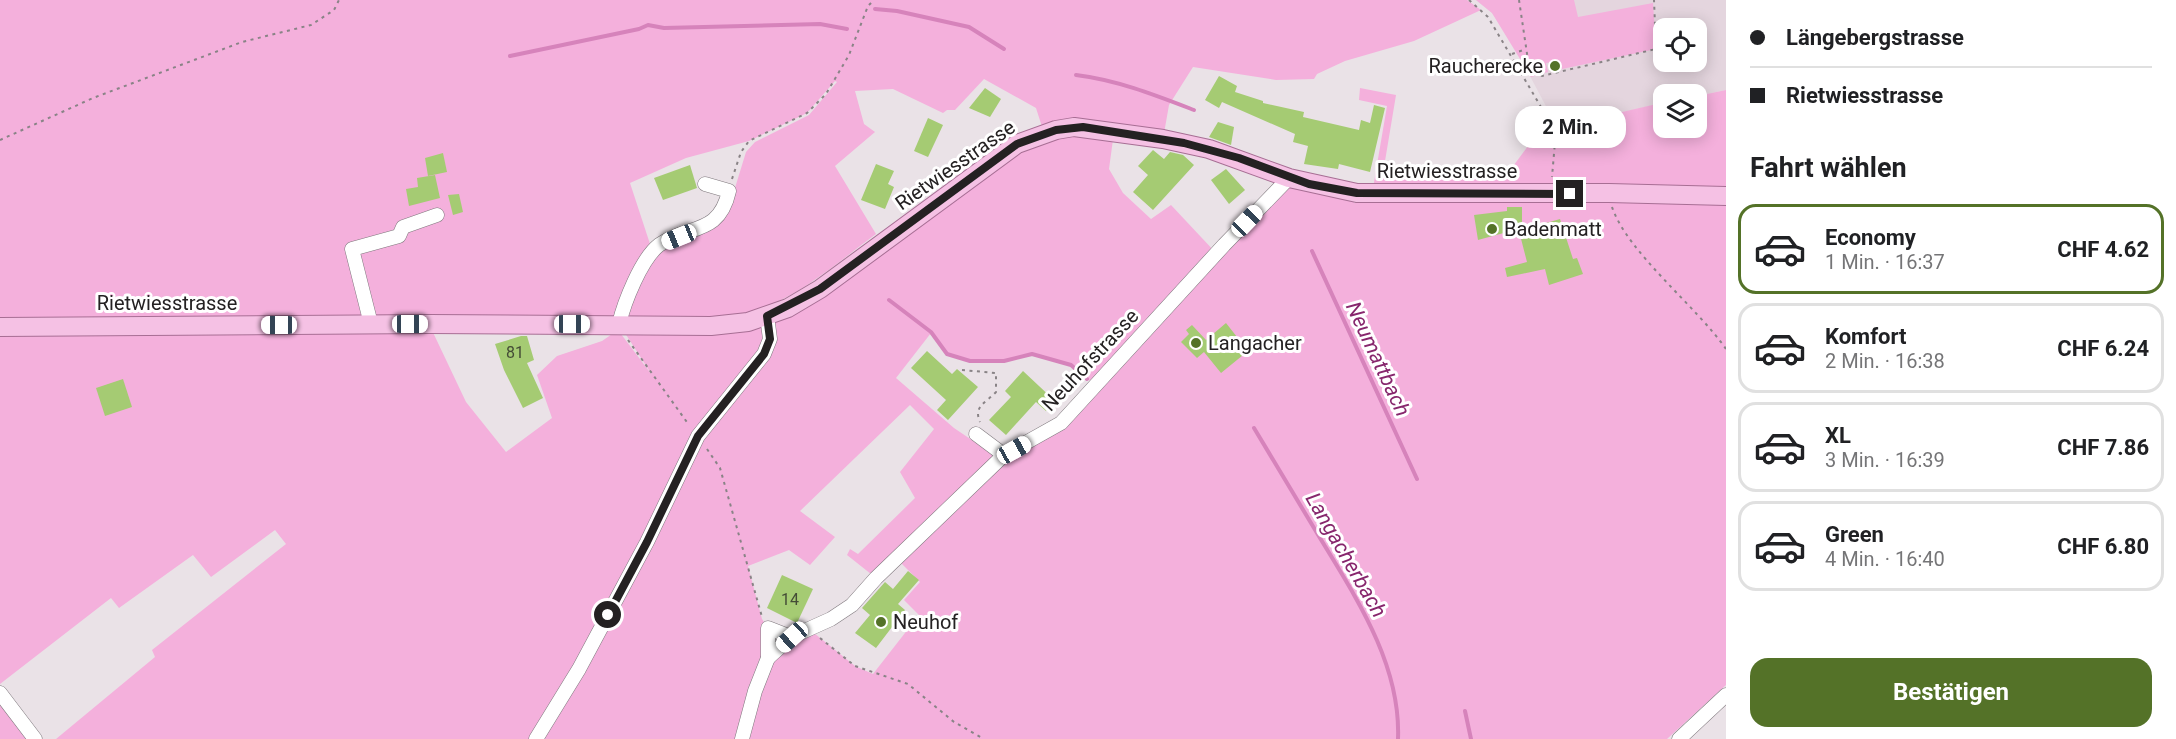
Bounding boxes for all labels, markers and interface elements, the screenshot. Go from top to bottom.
map controls [1653,18,1707,138]
button: locate [1653,18,1707,72]
text: Längebergstrasse [1786,25,1964,50]
place label: Raucherecke [1428,54,1543,78]
marker: Raucherecke [1548,59,1562,73]
text: Rietwiesstrasse [1786,83,1943,108]
button: layers [1653,84,1707,138]
callout: 2 Min. [1514,107,1626,149]
street label: Rietwiesstrasse [891,115,1019,215]
text: 2 Min. [1542,115,1599,139]
text: Fahrt wählen [1750,152,1907,184]
street label: Rietwiesstrasse [1377,159,1517,183]
route end [1556,180,1583,207]
car [1228,202,1266,240]
place label: Badenmatt [1504,217,1602,241]
car [659,222,699,252]
marker: Badenmatt [1485,222,1499,236]
icon: car [1753,222,1807,276]
text: Economy [1825,225,1916,250]
text: CHF 4.62 [2057,237,2149,262]
text: 1 Min. · 16:37 [1825,250,1945,274]
street label: Rietwiesstrasse [97,291,237,315]
water label: Neumattbach [1341,298,1415,420]
street label: Neuhofstrasse [1037,304,1143,416]
car [392,315,428,333]
car [554,315,590,333]
car [261,316,297,334]
icon: car [1753,321,1807,375]
text: Komfort [1825,324,1907,349]
place label: Langacher [1208,331,1302,355]
marker: Langacher [1189,336,1203,350]
text: CHF 6.24 [2057,336,2149,361]
house number: 81 [506,343,524,362]
text: 2 Min. · 16:38 [1825,349,1945,373]
icon: car [1753,420,1807,474]
text: XL [1825,423,1851,448]
car [994,433,1034,467]
text: CHF 7.86 [2057,435,2149,460]
text: 3 Min. · 16:39 [1825,448,1945,472]
water label: Langacherbach [1301,488,1391,622]
icon: car [1753,519,1807,573]
text: Green [1825,522,1884,547]
text: CHF 6.80 [2057,534,2149,559]
text: 4 Min. · 16:40 [1825,547,1945,571]
house number: 14 [781,590,799,609]
route start [594,601,621,628]
place label: Neuhof [893,610,958,634]
marker: Neuhof [874,615,888,629]
car [773,618,811,656]
button: Bestätigen [1750,658,2152,727]

